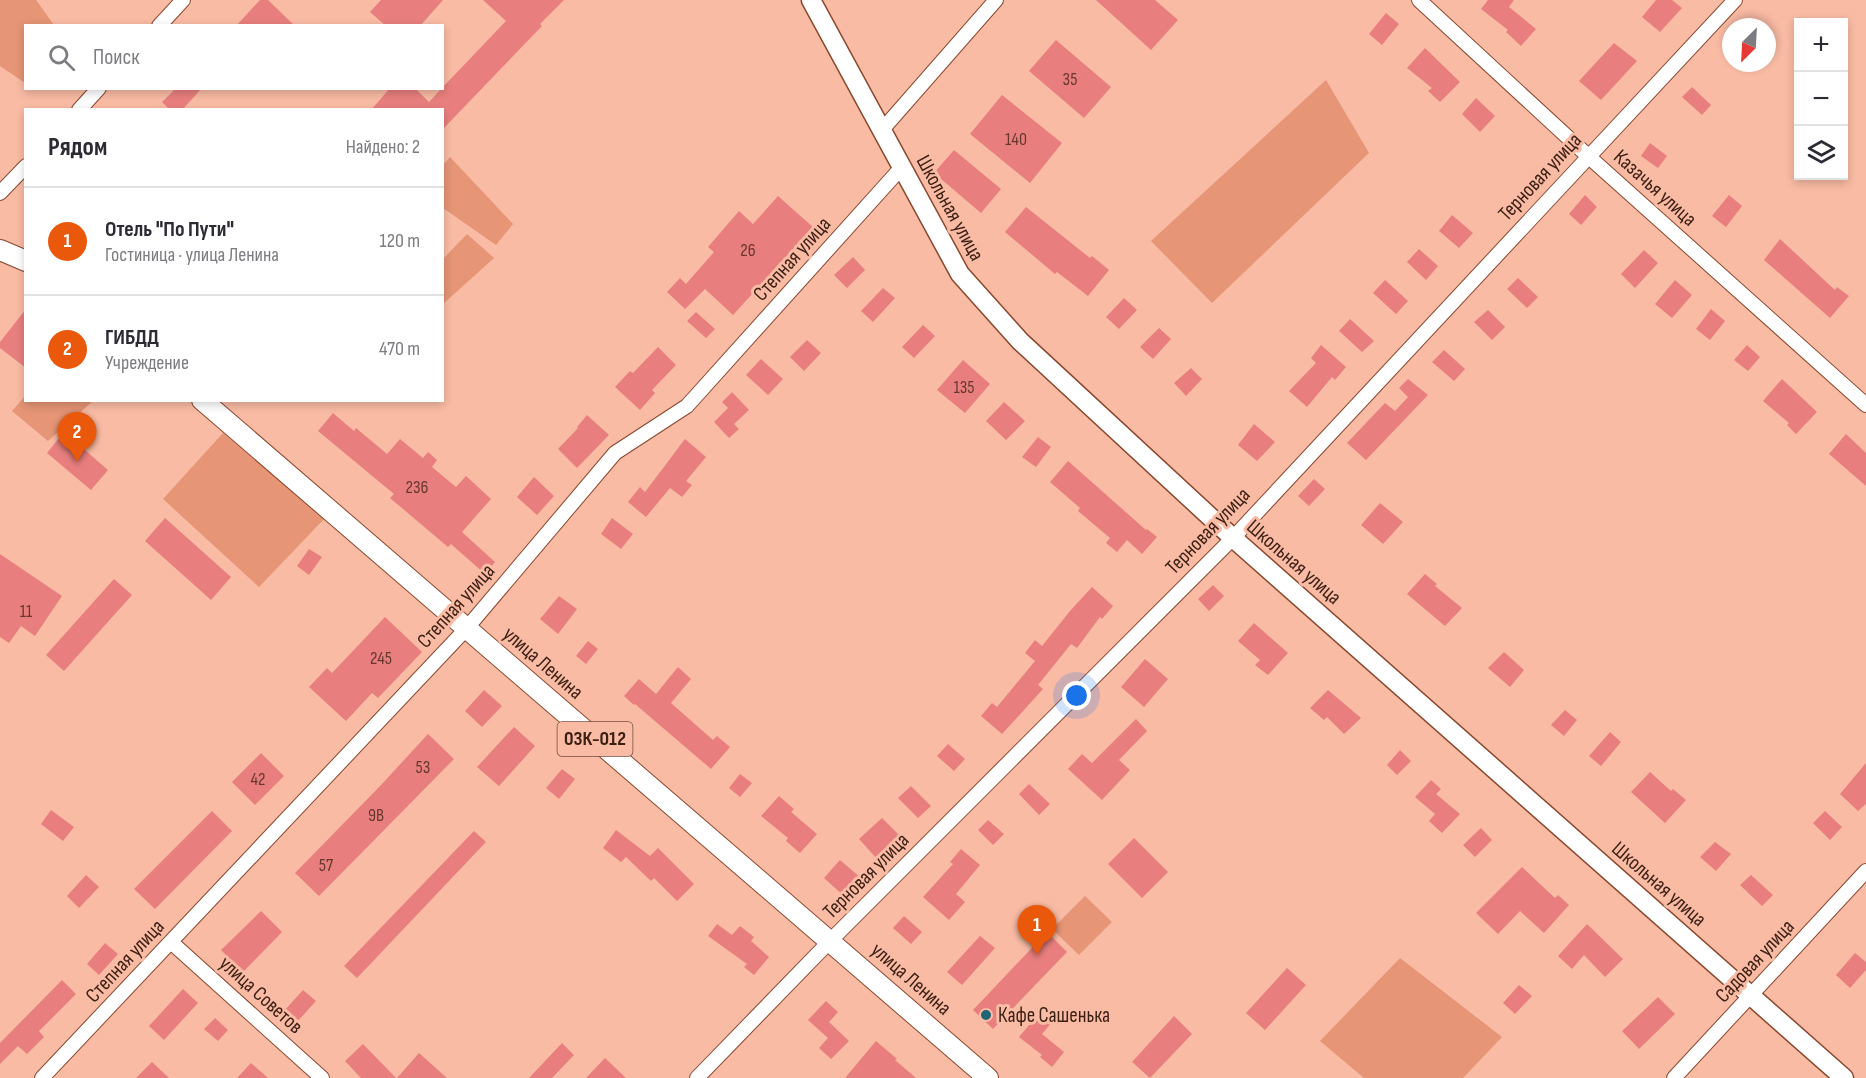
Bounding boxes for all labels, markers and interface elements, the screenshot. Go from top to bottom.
north arrow [1722,18,1776,72]
map controls [1794,18,1848,180]
button: + [1794,18,1848,72]
search box [24,24,444,90]
icon: search [45,41,78,74]
text: Поиск [93,44,139,71]
house number: 35 [1063,69,1077,90]
button: − [1794,72,1848,126]
button: layers [1794,126,1848,180]
street label: Терновая улица [1493,128,1587,226]
house number: 140 [1005,129,1027,150]
text: Рядом [48,132,107,163]
text: Найдено: 2 [346,135,420,159]
street label: Казачья улица [1608,144,1702,232]
street label: Школьная улица [911,151,989,265]
street label: Степная улица [748,212,836,306]
text: Отель "По Пути" [105,216,234,243]
text: 1 [64,229,71,253]
text: 120 m [380,229,420,253]
house number: 26 [740,240,756,261]
text: Гостиница · улица Ленина [105,243,279,267]
text: ГИБДД [105,324,159,351]
text: 2 [63,337,72,361]
text: 470 m [379,337,420,361]
text: Учреждение [105,351,189,375]
house number: 135 [953,377,975,398]
pin: 2 [58,412,97,462]
house number: 236 [406,477,429,498]
street label: Терновая улица [1160,482,1256,580]
street label: Школьная улица [1242,514,1346,610]
street label: Степная улица [412,559,500,653]
house number: 11 [20,601,33,622]
street label: улица Ленина [498,621,588,705]
house number: 245 [370,648,392,669]
your location [1062,681,1091,710]
road number: 03К-012 [558,722,632,756]
house number: 53 [416,757,430,778]
house number: 42 [250,769,266,790]
house number: 9В [368,805,384,826]
street label: Терновая улица [818,828,914,924]
street label: Школьная улица [1607,836,1711,932]
house number: 57 [319,855,334,876]
pin: 1 [1018,906,1056,955]
street label: Степная улица [80,914,170,1008]
street label: Садовая улица [1710,914,1800,1008]
street label: улица Ленина [866,937,956,1021]
street label: улица Советов [214,951,308,1039]
place label: Кафе Сашенька [998,1003,1110,1028]
marker: Кафе Сашенька [979,1008,993,1022]

